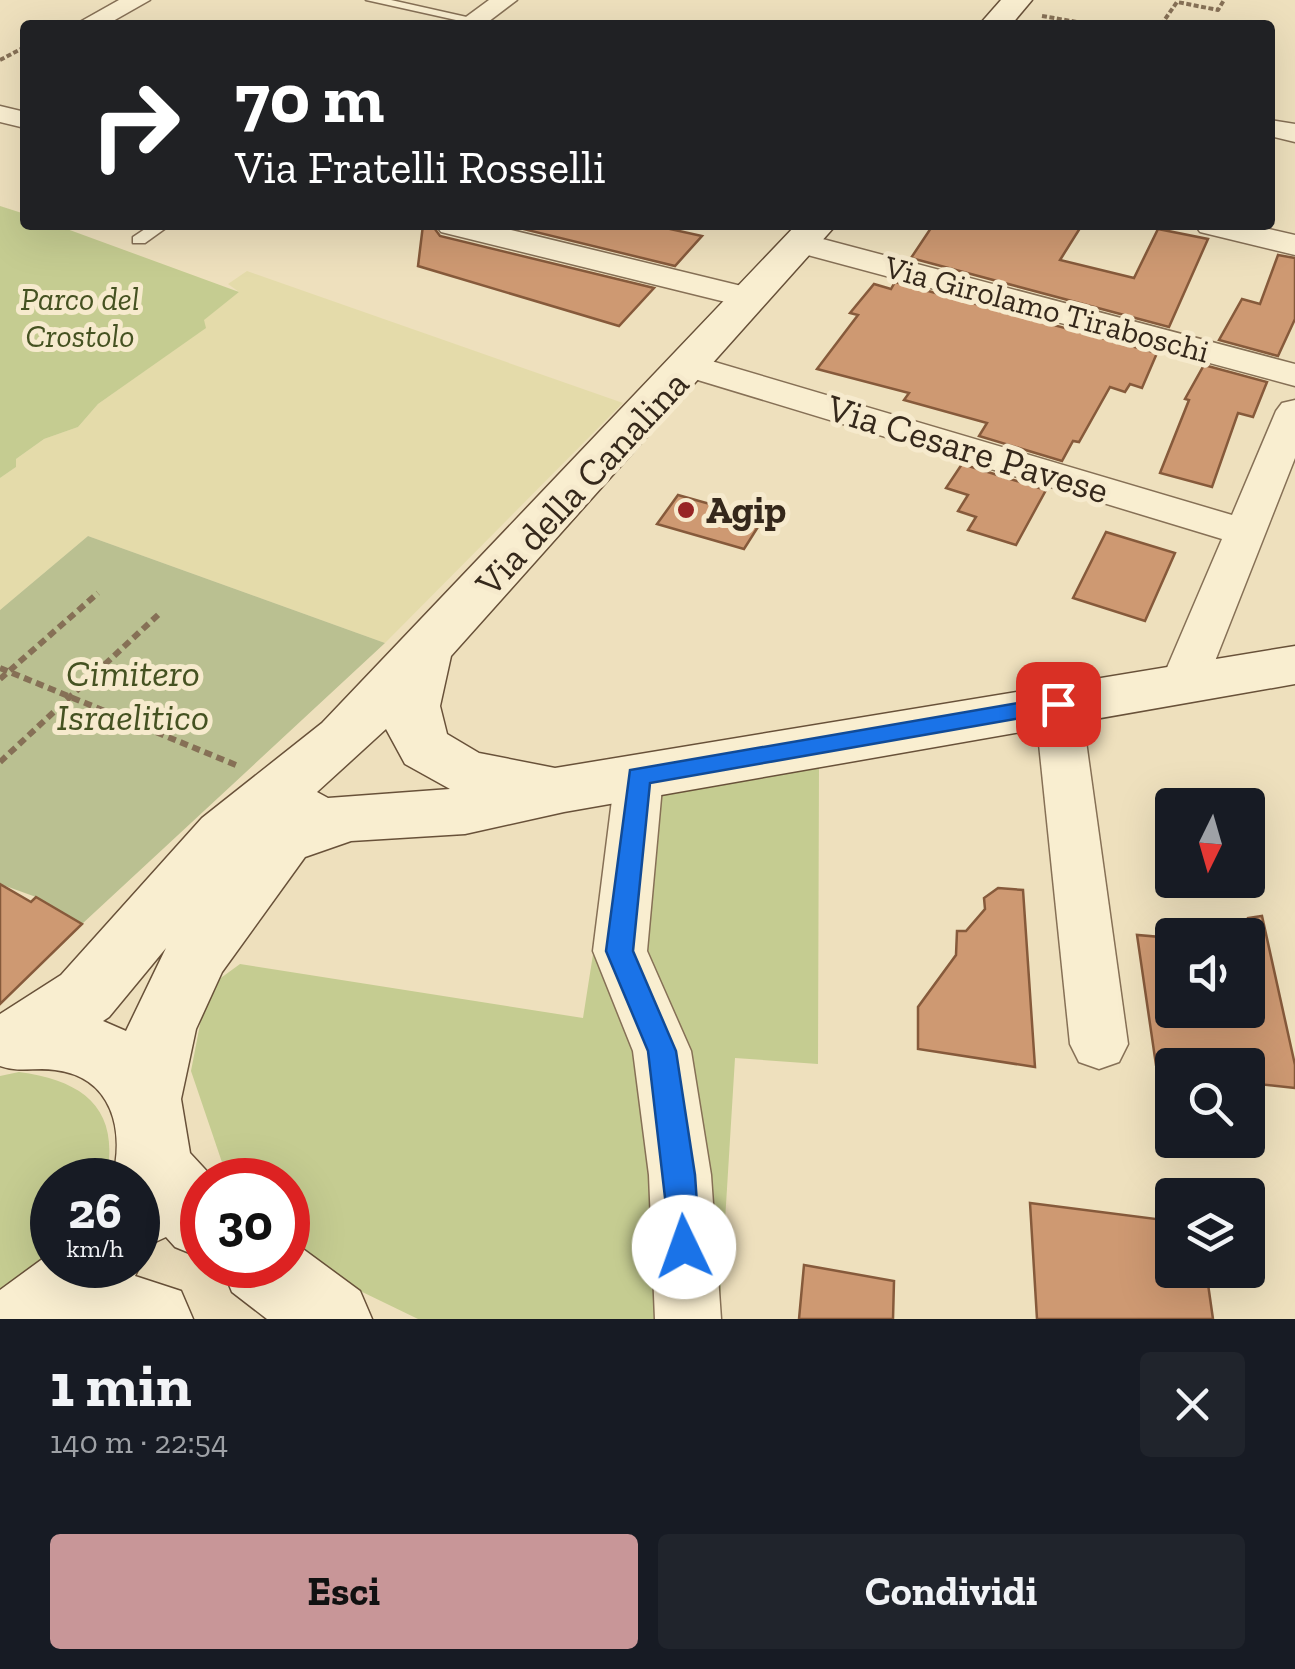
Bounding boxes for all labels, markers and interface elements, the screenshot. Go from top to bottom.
text: 70 m [235,56,384,140]
icon: right [70,60,200,190]
text: Via Fratelli Rosselli [235,141,606,195]
street label: Via Girolamo Tiraboschi [880,247,1213,371]
park label: Parco del Crostolo [21,280,139,355]
street label: Via della Canalina [465,361,698,606]
street label: Via Cesare Pavese [821,384,1114,514]
place label: Agip [706,487,786,533]
marker: Agip [675,499,697,521]
park label: Cimitero Israelitico [57,650,209,740]
pin [1016,662,1101,747]
icon: arrive [1031,677,1086,732]
north arrow [1155,788,1265,898]
map controls [1155,788,1265,1288]
button: sound [1155,918,1265,1028]
button: search [1155,1048,1265,1158]
speed limit sign: 30 [180,1158,310,1288]
button: layers [1155,1178,1265,1288]
text: 26 [68,1181,122,1241]
position arrow [632,1195,736,1299]
text: km/h [66,1233,124,1263]
text: 1 min [50,1349,192,1421]
button: close [1140,1352,1245,1457]
text: 140 m · 22:54 [50,1423,228,1461]
button: Esci [50,1534,638,1649]
button: Condividi [658,1534,1245,1649]

